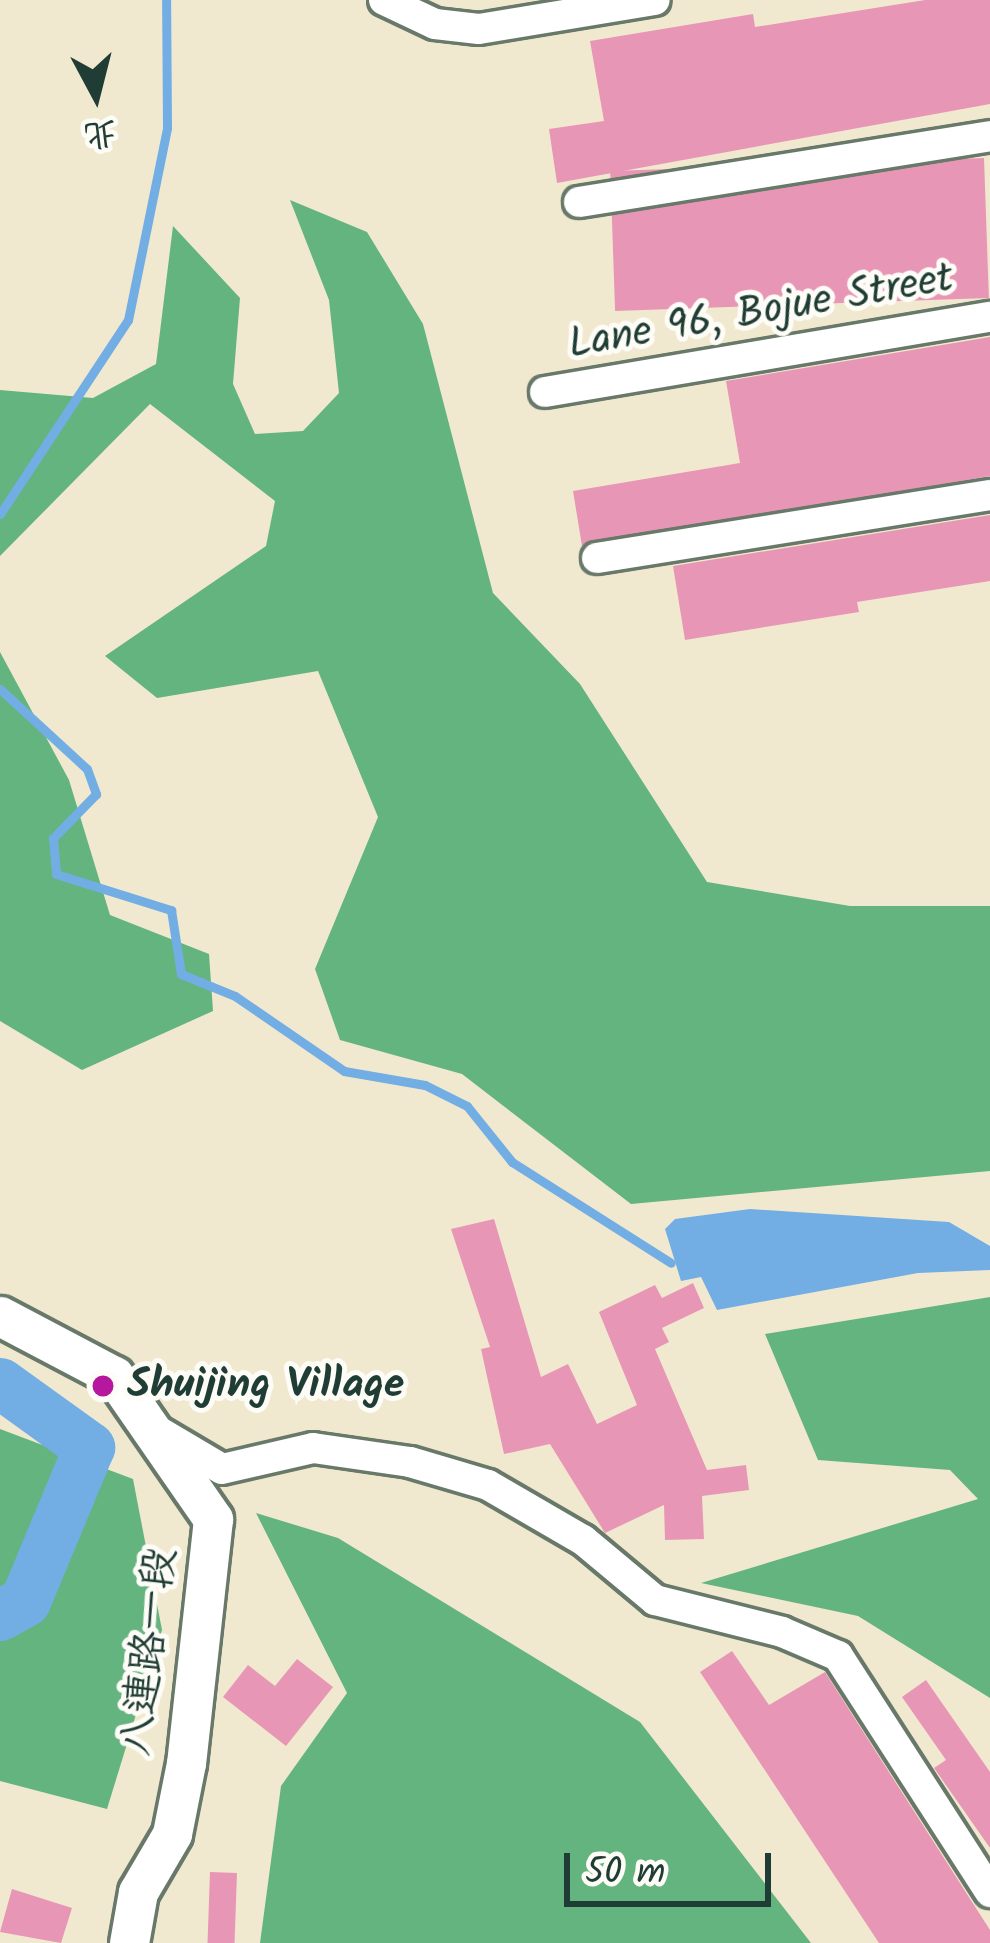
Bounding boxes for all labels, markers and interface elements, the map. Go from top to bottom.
north arrow [36,36,156,156]
text: 北 [81,104,120,161]
street label: Lane 96, Bojue Street [565,254,957,372]
place label: Shuijing Village [127,1361,404,1411]
marker: Shuijing Village [90,1373,116,1399]
street label: 八連路一段 [112,1545,188,1759]
scale bar [570,1829,777,1903]
text: 50 m [585,1845,665,1902]

